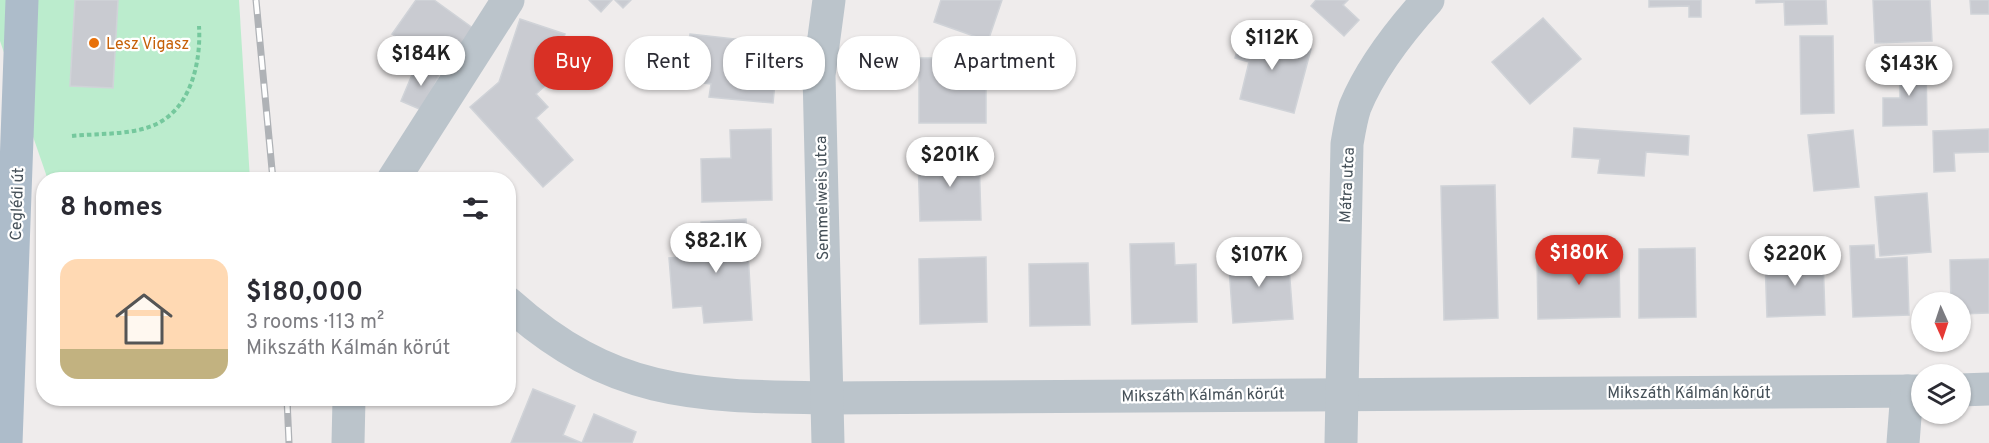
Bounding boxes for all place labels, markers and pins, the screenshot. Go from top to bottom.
pin: $112K [1230,20,1314,71]
place label: Lesz Vigasz [106,35,189,55]
marker: Lesz Vigasz [87,36,101,50]
pin: $184K [379,36,463,87]
pin: $143K [1867,46,1951,97]
pin: $201K [908,137,992,188]
pin: $82.1K [667,223,765,274]
pin: $180K [1537,235,1621,286]
pin: $220K [1753,236,1837,287]
pin: $107K [1217,237,1301,288]

